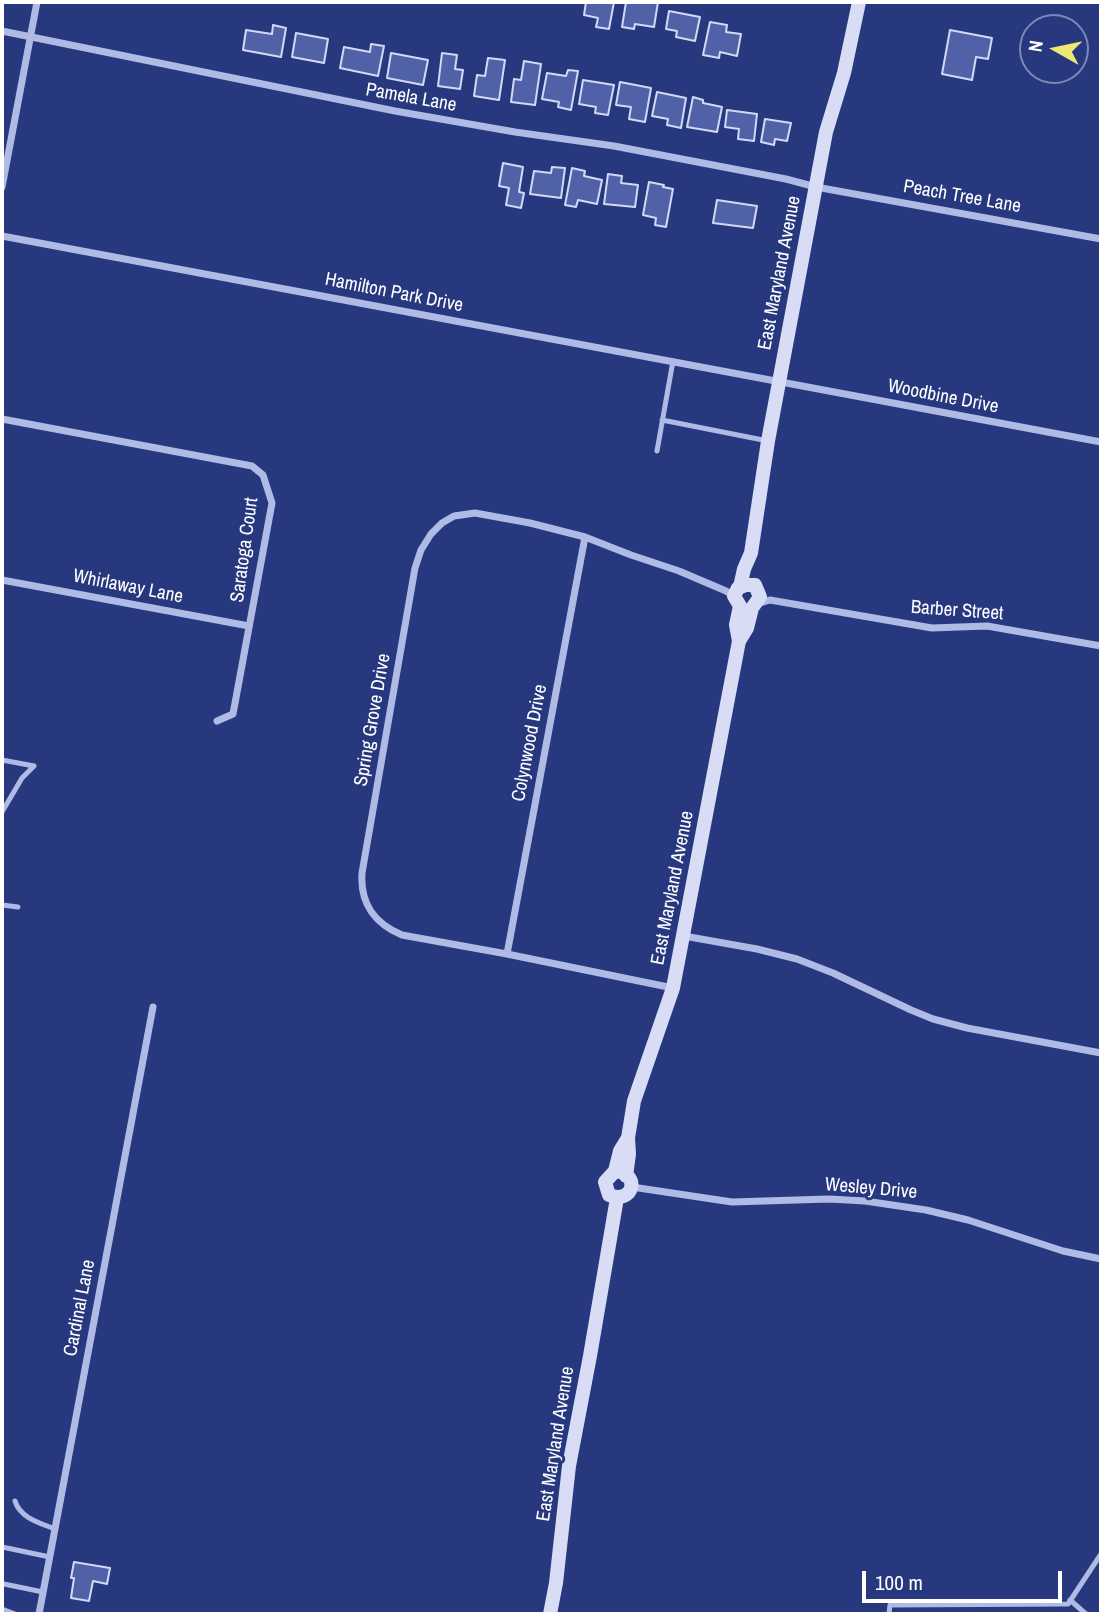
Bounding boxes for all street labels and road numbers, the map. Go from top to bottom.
street label: Pamela Lane [364,79,458,117]
street label: Peach Tree Lane [901,175,1023,219]
street label: East Maryland Avenue [754,194,806,352]
street label: Hamilton Park Drive [323,268,465,318]
street label: Woodbine Drive [886,375,1000,419]
street label: Saratoga Court [226,496,264,604]
street label: Whirlaway Lane [71,565,185,609]
street label: Barber Street [910,596,1004,626]
street label: Spring Grove Drive [350,652,396,788]
street label: Colynwood Drive [507,683,553,803]
street label: East Maryland Avenue [647,809,699,967]
street label: Wesley Drive [824,1174,918,1204]
street label: Cardinal Lane [59,1258,101,1358]
street label: East Maryland Avenue [533,1365,579,1523]

